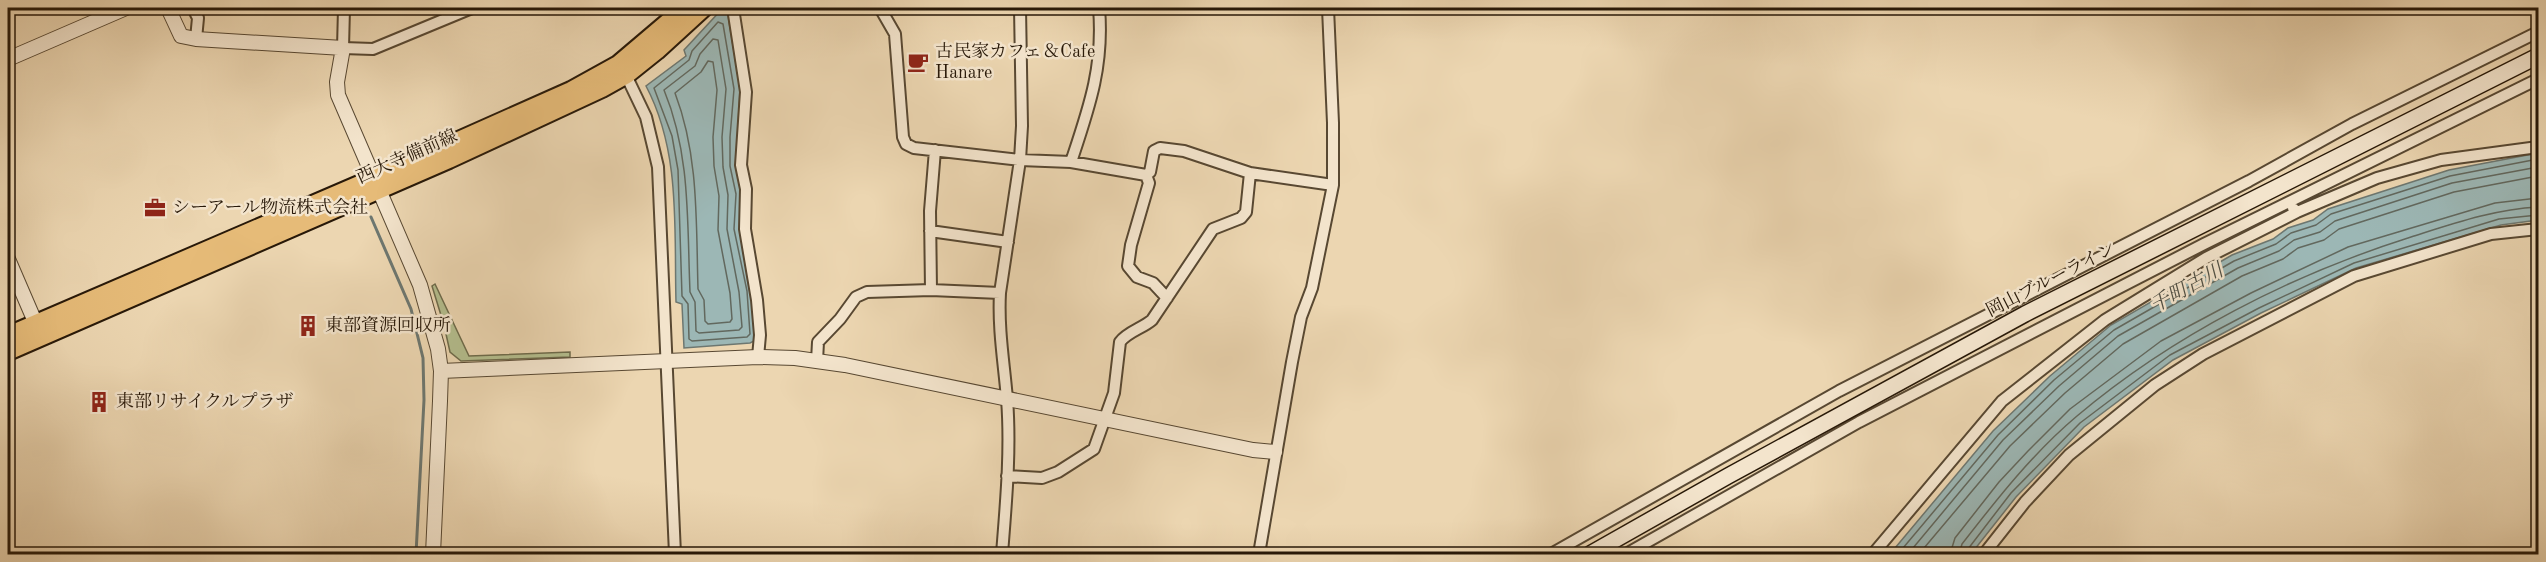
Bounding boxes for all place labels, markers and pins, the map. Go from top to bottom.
place label: 古民家カフェ＆Cafe Hanare [935,41,1095,82]
cafe icon: 古民家カフェ＆Cafe Hanare [906,50,930,74]
office icon: シーアール物流株式会社 [143,196,167,220]
place label: シーアール物流株式会社 [172,197,368,217]
building icon: 東部資源回収所 [296,314,320,338]
place label: 東部資源回収所 [325,315,451,335]
building icon: 東部リサイクルプラザ [87,390,111,414]
place label: 東部リサイクルプラザ [116,391,293,411]

